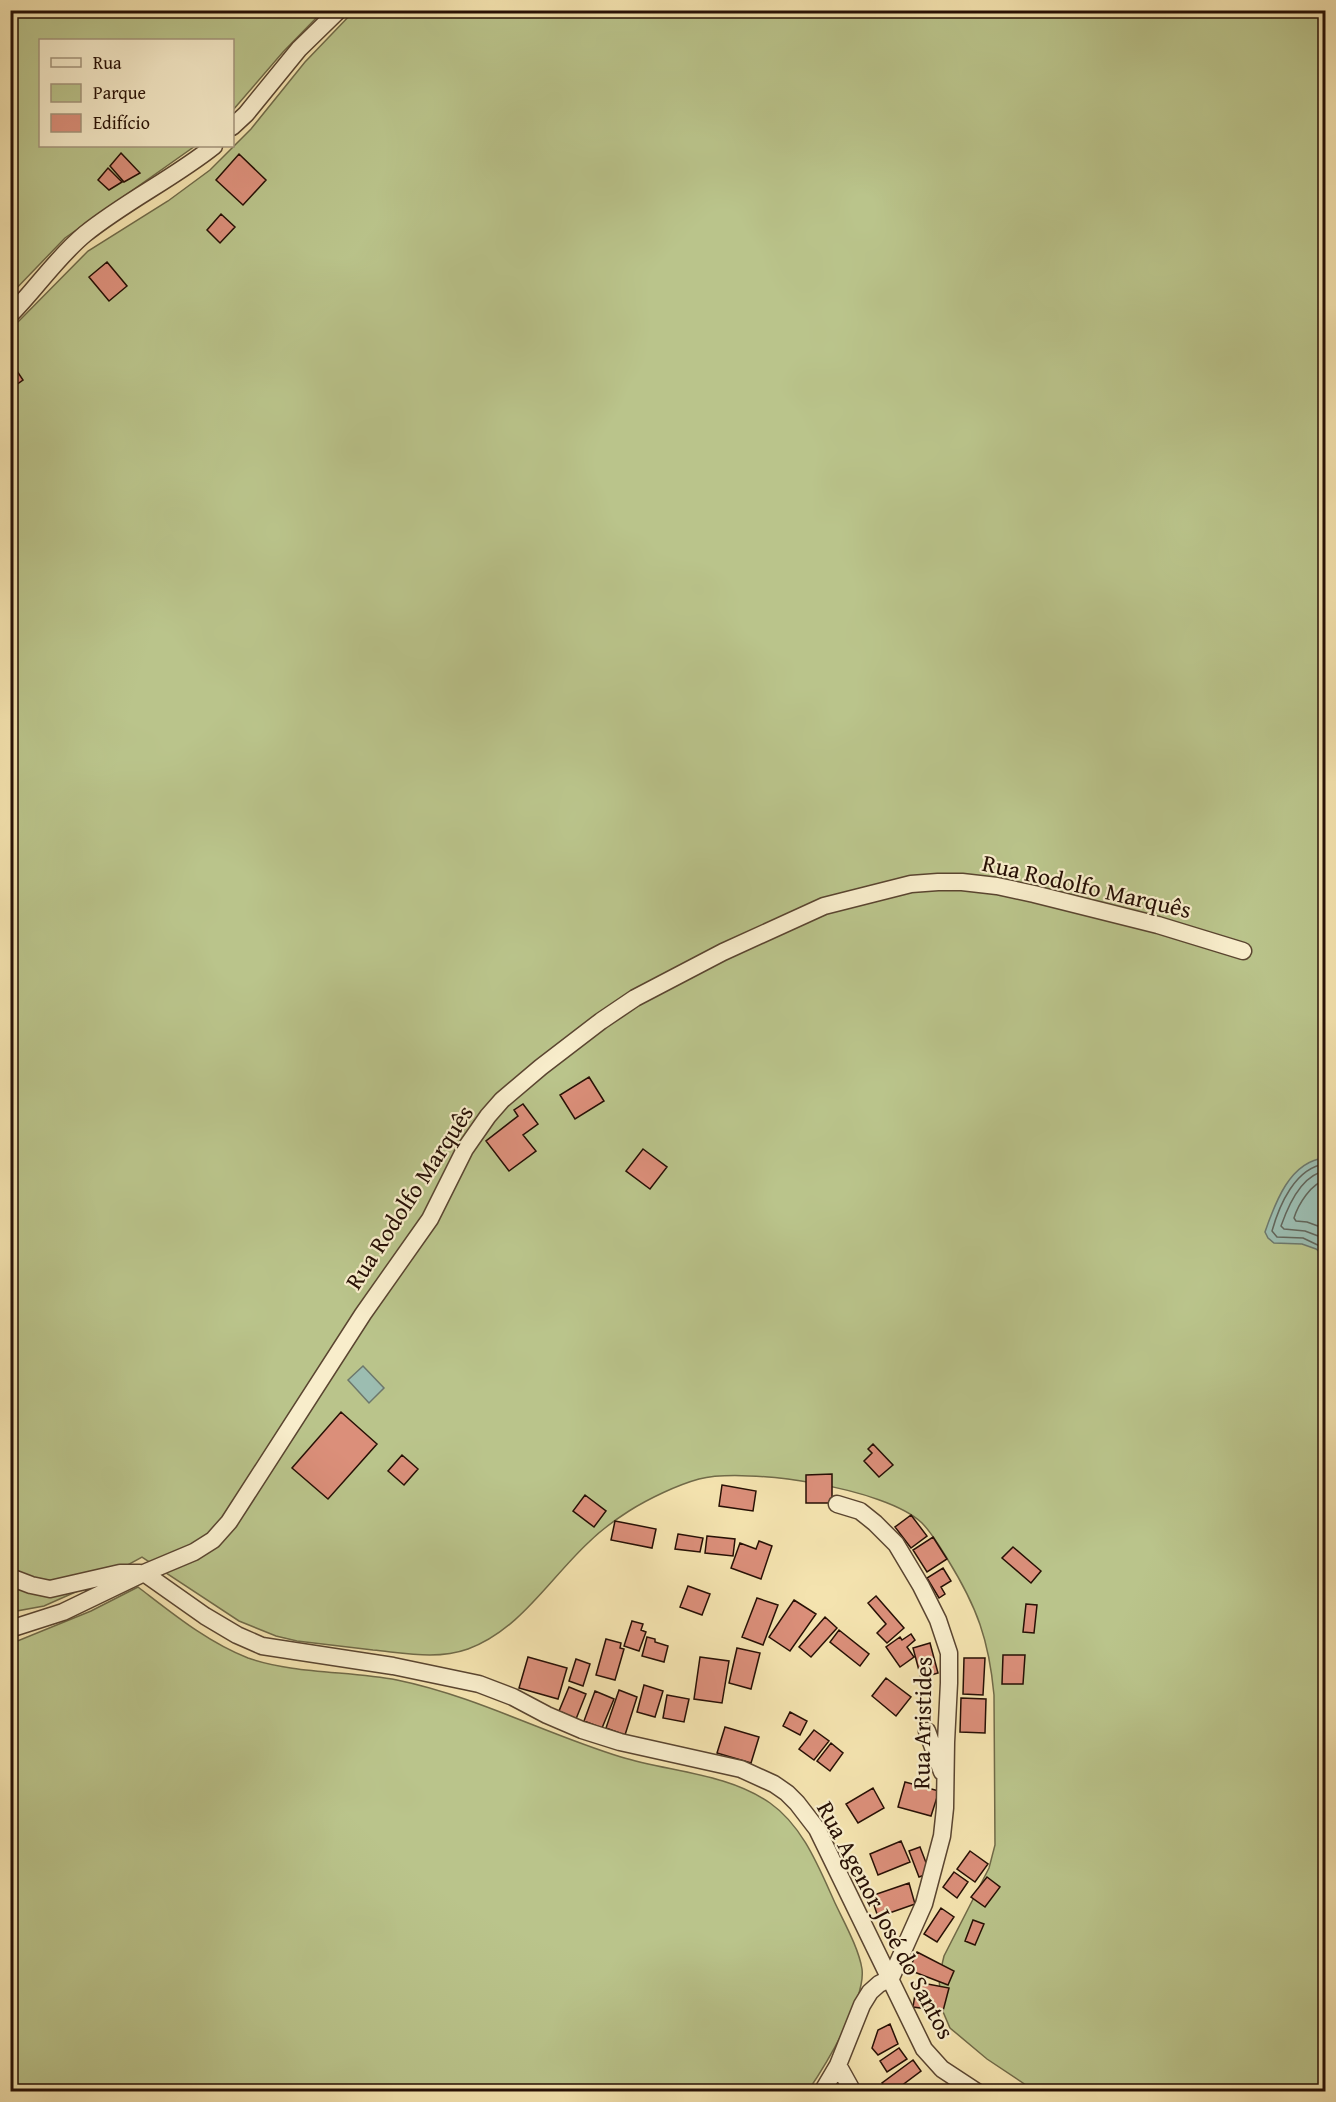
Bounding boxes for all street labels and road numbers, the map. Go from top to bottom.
street label: Rua Rodolfo Marquês [979,845,1195,927]
street label: Rua Rodolfo Marquês [336,1098,482,1296]
street label: Rua Aristides [903,1656,941,1790]
street label: Rua Agenor José do Santos [808,1795,964,2045]

